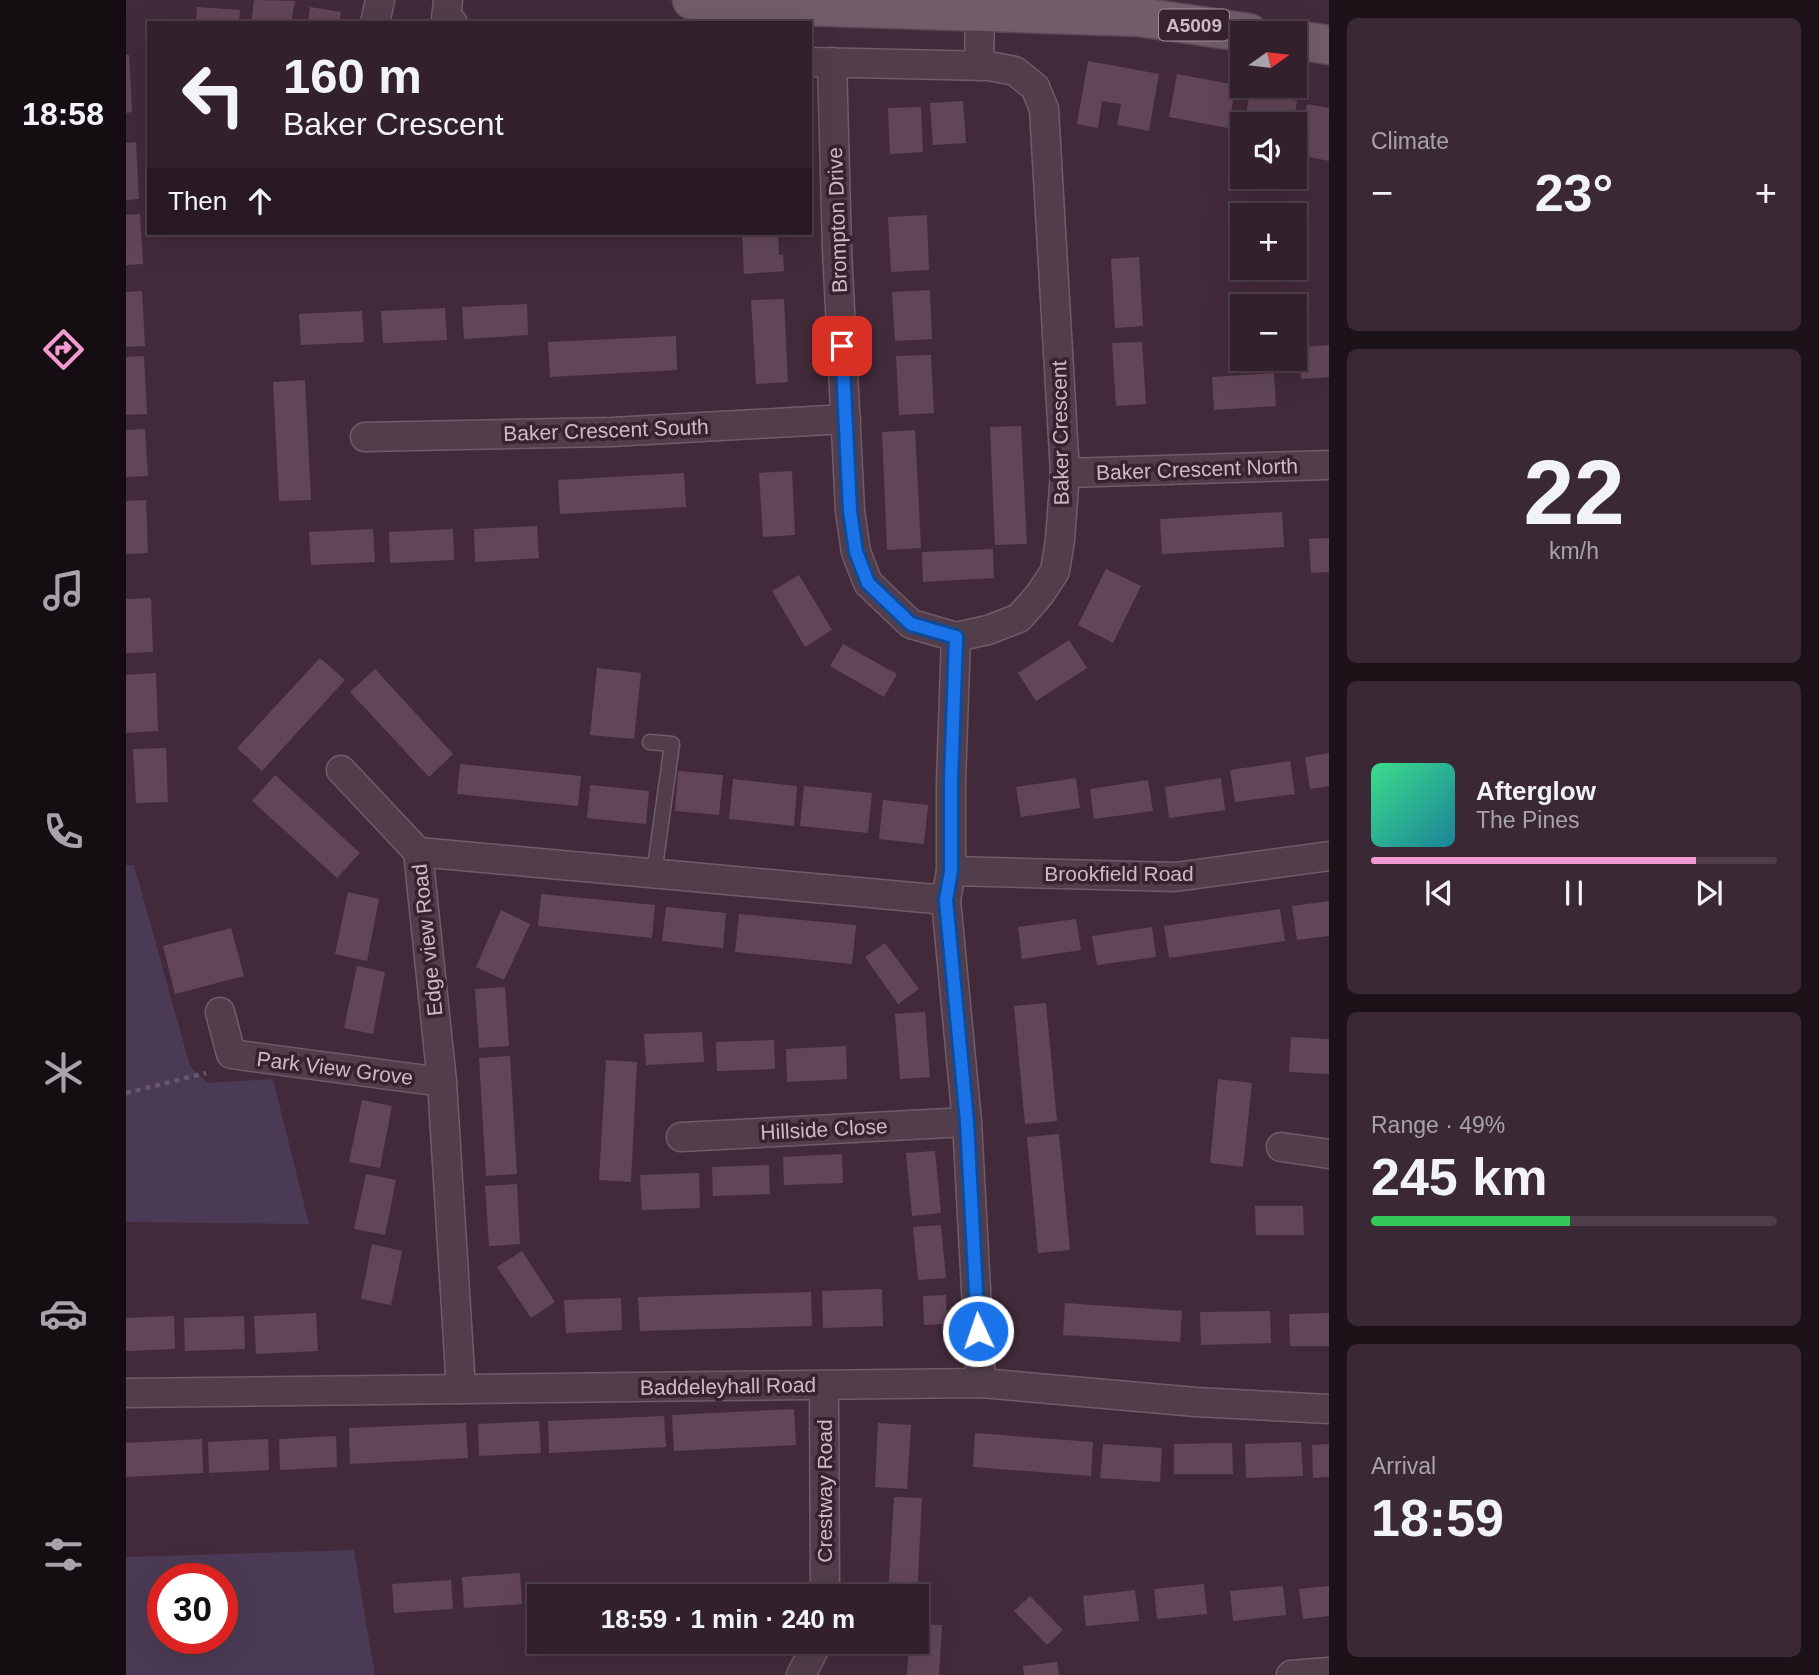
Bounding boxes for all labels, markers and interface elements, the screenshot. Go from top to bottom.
road number: A5009 [1159,10,1229,41]
north arrow [1230,21,1307,98]
map controls [1230,21,1307,371]
icon: left [168,49,259,140]
text: 160 m [283,49,422,103]
text: 18:58 [22,96,104,132]
text: Baker Crescent [283,106,504,142]
button: sound [1230,112,1307,189]
text: Climate [1371,128,1449,154]
street label: Brompton Drive [823,147,851,293]
text: 23° [1535,164,1613,222]
text: − [1371,172,1393,214]
text: + [1755,172,1777,214]
icon: ahead [241,182,279,220]
text: Then [168,186,227,216]
button: + [1230,203,1307,280]
button: − [1230,294,1307,371]
pin [812,316,872,376]
icon: directions [39,325,88,374]
icon: arrive [823,327,861,365]
street label: Baker Crescent [1047,360,1073,506]
street label: Baker Crescent South [503,415,709,445]
text: 22 [1523,442,1625,543]
street label: Baker Crescent North [1096,454,1298,484]
text: km/h [1549,538,1599,564]
icon: music [39,566,88,615]
text: Afterglow [1476,776,1596,806]
icon: phone [39,807,88,856]
text: The Pines [1476,807,1580,833]
street label: Brookfield Road [1044,862,1194,885]
street label: Edge view Road [408,863,446,1017]
icon: previous [1420,874,1458,912]
icon: pause [1555,874,1593,912]
icon: next [1690,874,1728,912]
street label: Park View Grove [256,1047,414,1089]
icon: climate [39,1048,88,1097]
text: Range · 49% [1371,1112,1505,1138]
street label: Hillside Close [760,1114,888,1144]
text: 245 km [1371,1148,1547,1206]
icon: car [39,1289,88,1338]
position arrow [941,1294,1015,1368]
street label: Baddeleyhall Road [640,1373,816,1399]
street label: Crestway Road [813,1419,836,1563]
text: Arrival [1371,1453,1436,1479]
text: 18:59 [1371,1489,1504,1547]
icon: filters [39,1530,88,1579]
speed limit sign: 30 [147,1563,238,1654]
text: 18:59 · 1 min · 240 m [601,1604,855,1634]

